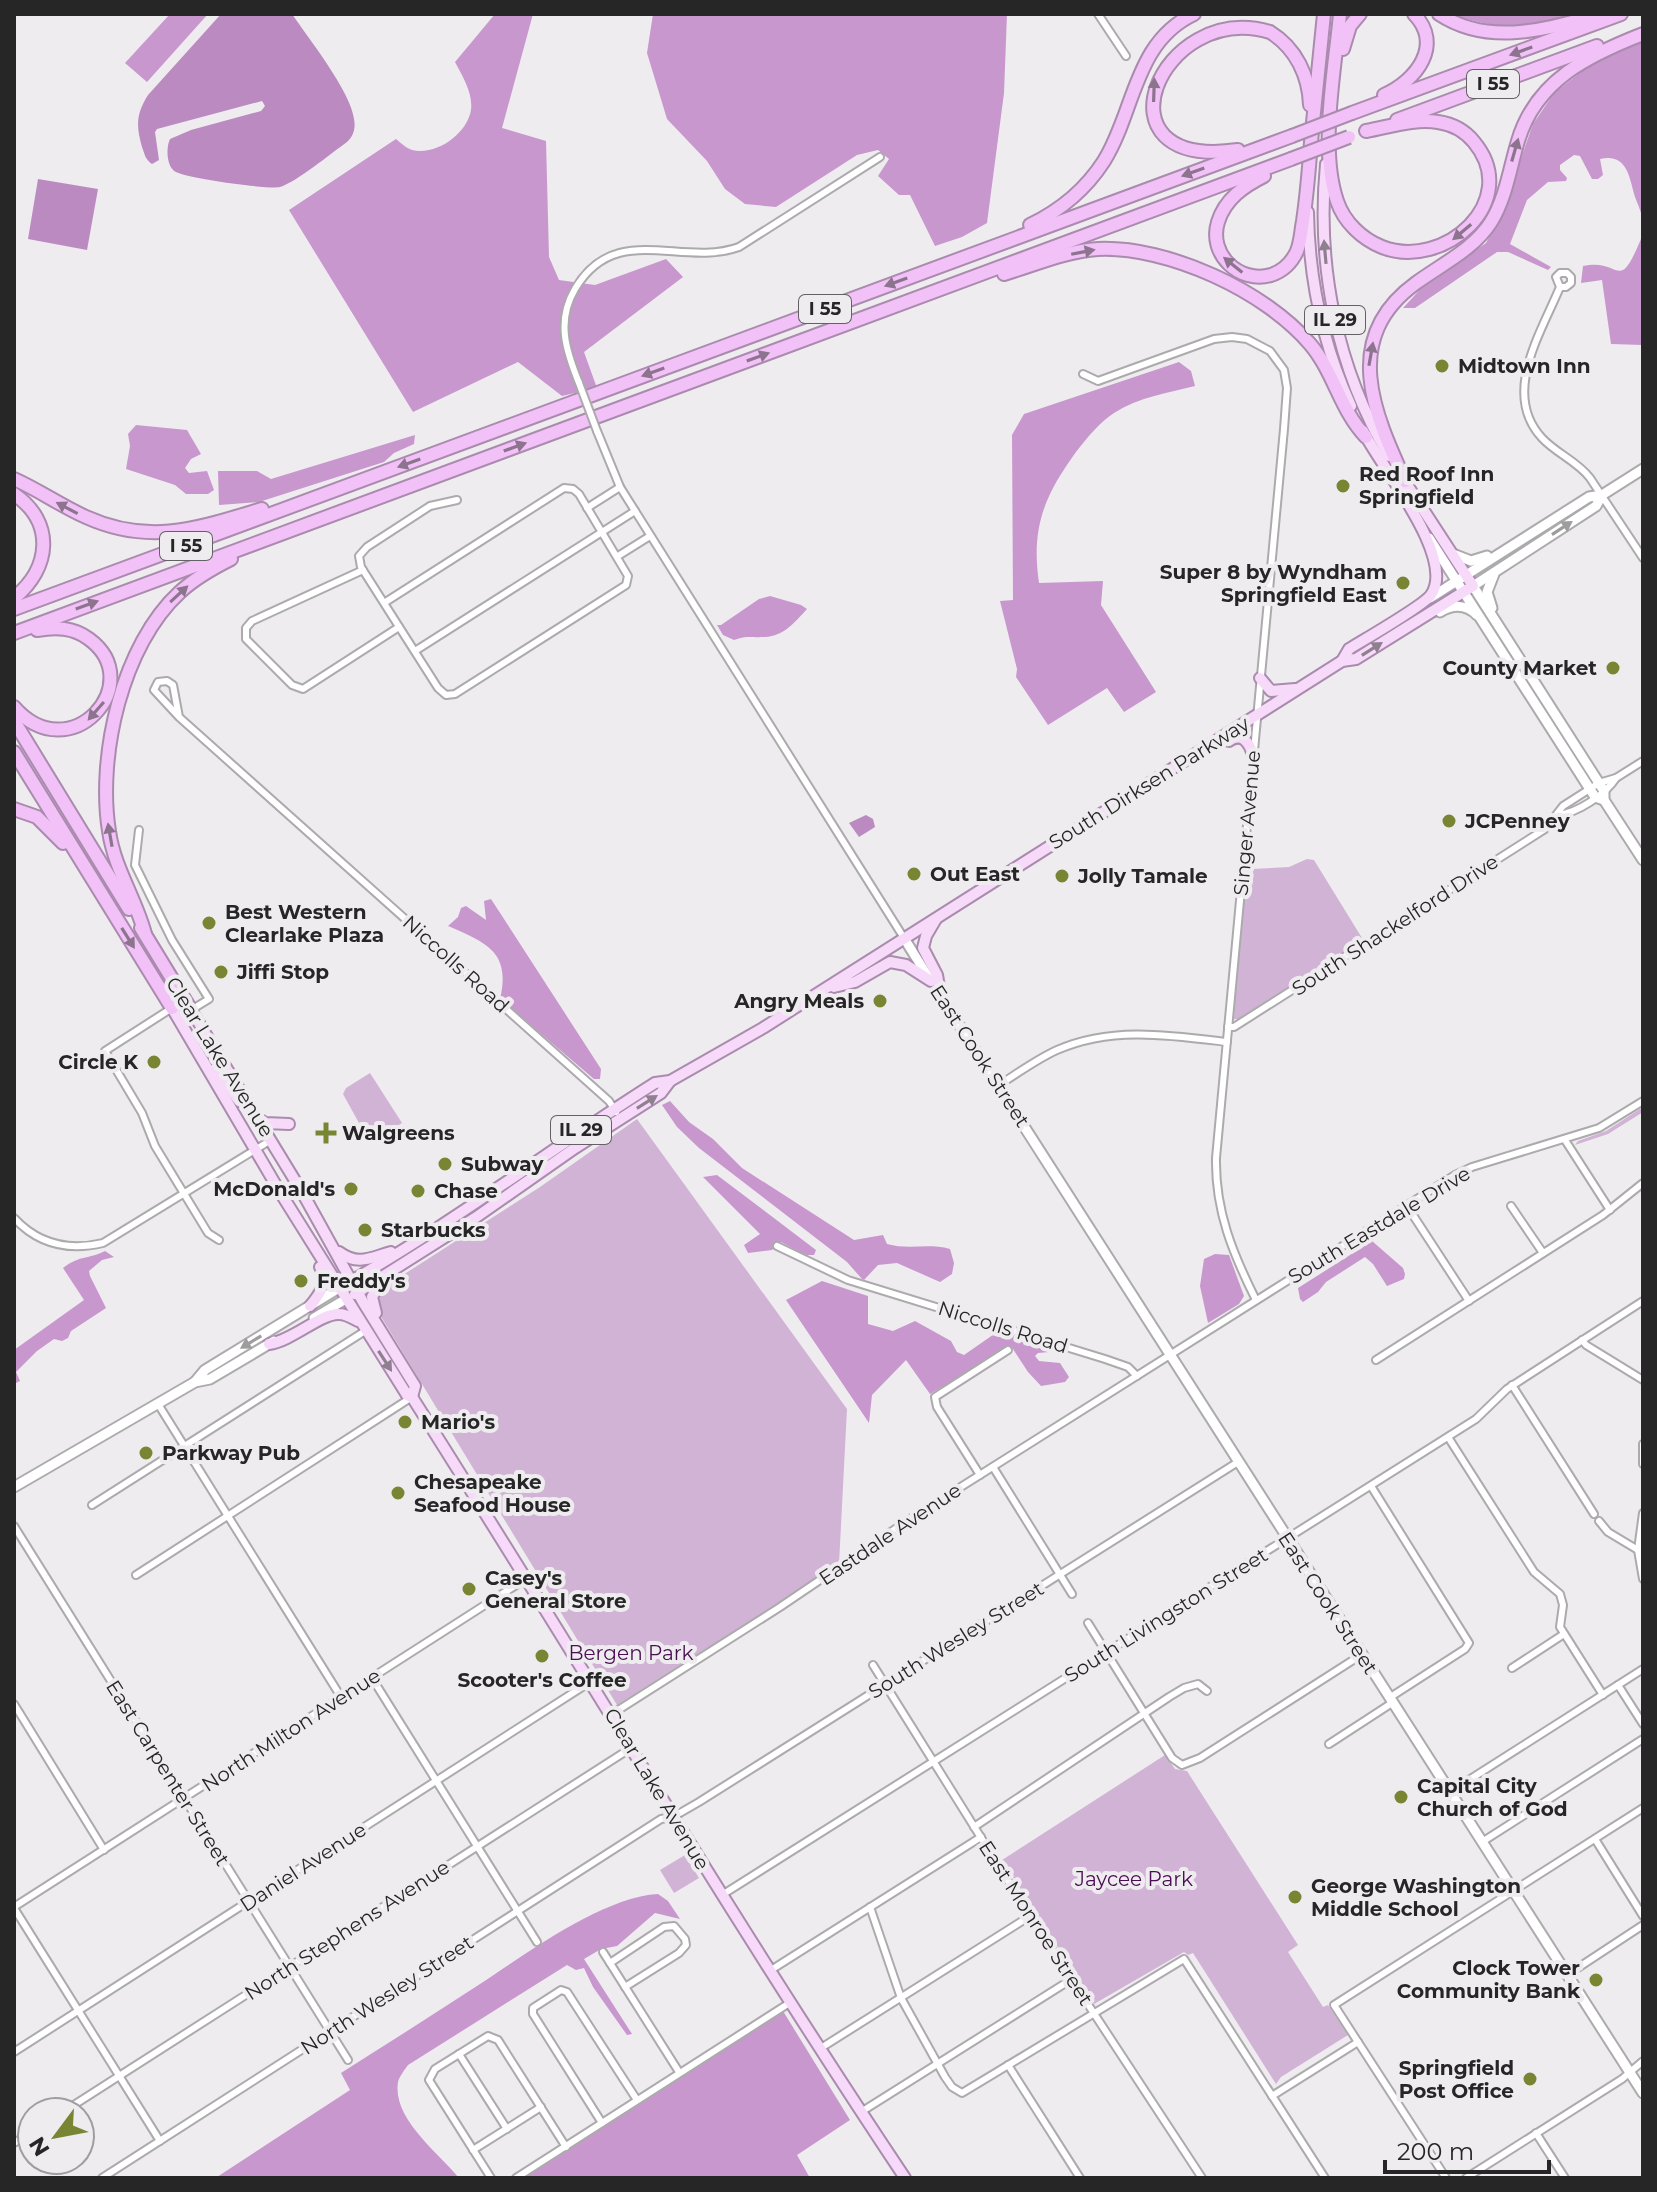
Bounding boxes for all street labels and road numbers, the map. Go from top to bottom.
road number: I 55 [1467,70,1519,98]
road number: I 55 [799,295,851,323]
road number: IL 29 [1305,306,1365,334]
road number: I 55 [160,532,212,560]
street label: South Dirksen Parkway [1044,711,1254,855]
street label: Singer Avenue [1229,749,1265,897]
street label: South Shackelford Drive [1287,849,1503,1001]
street label: Niccolls Road [398,910,514,1018]
street label: Clear Lake Avenue [161,972,279,1142]
street label: East Cook Street [925,980,1035,1132]
road number: IL 29 [551,1116,611,1144]
street label: South Eastdale Drive [1284,1161,1474,1289]
street label: Niccolls Road [935,1296,1071,1358]
street label: Eastdale Avenue [814,1478,966,1590]
street label: East Cook Street [1273,1527,1383,1679]
street label: South Livingston Street [1060,1543,1272,1687]
street label: South Wesley Street [864,1576,1048,1704]
street label: North Milton Avenue [197,1663,385,1797]
street label: East Carpenter Street [101,1676,235,1870]
street label: Clear Lake Avenue [599,1704,715,1874]
street label: Daniel Avenue [235,1817,371,1917]
street label: East Monroe Street [974,1836,1098,2010]
street label: North Stephens Avenue [240,1855,454,2005]
street label: North Wesley Street [296,1930,478,2060]

